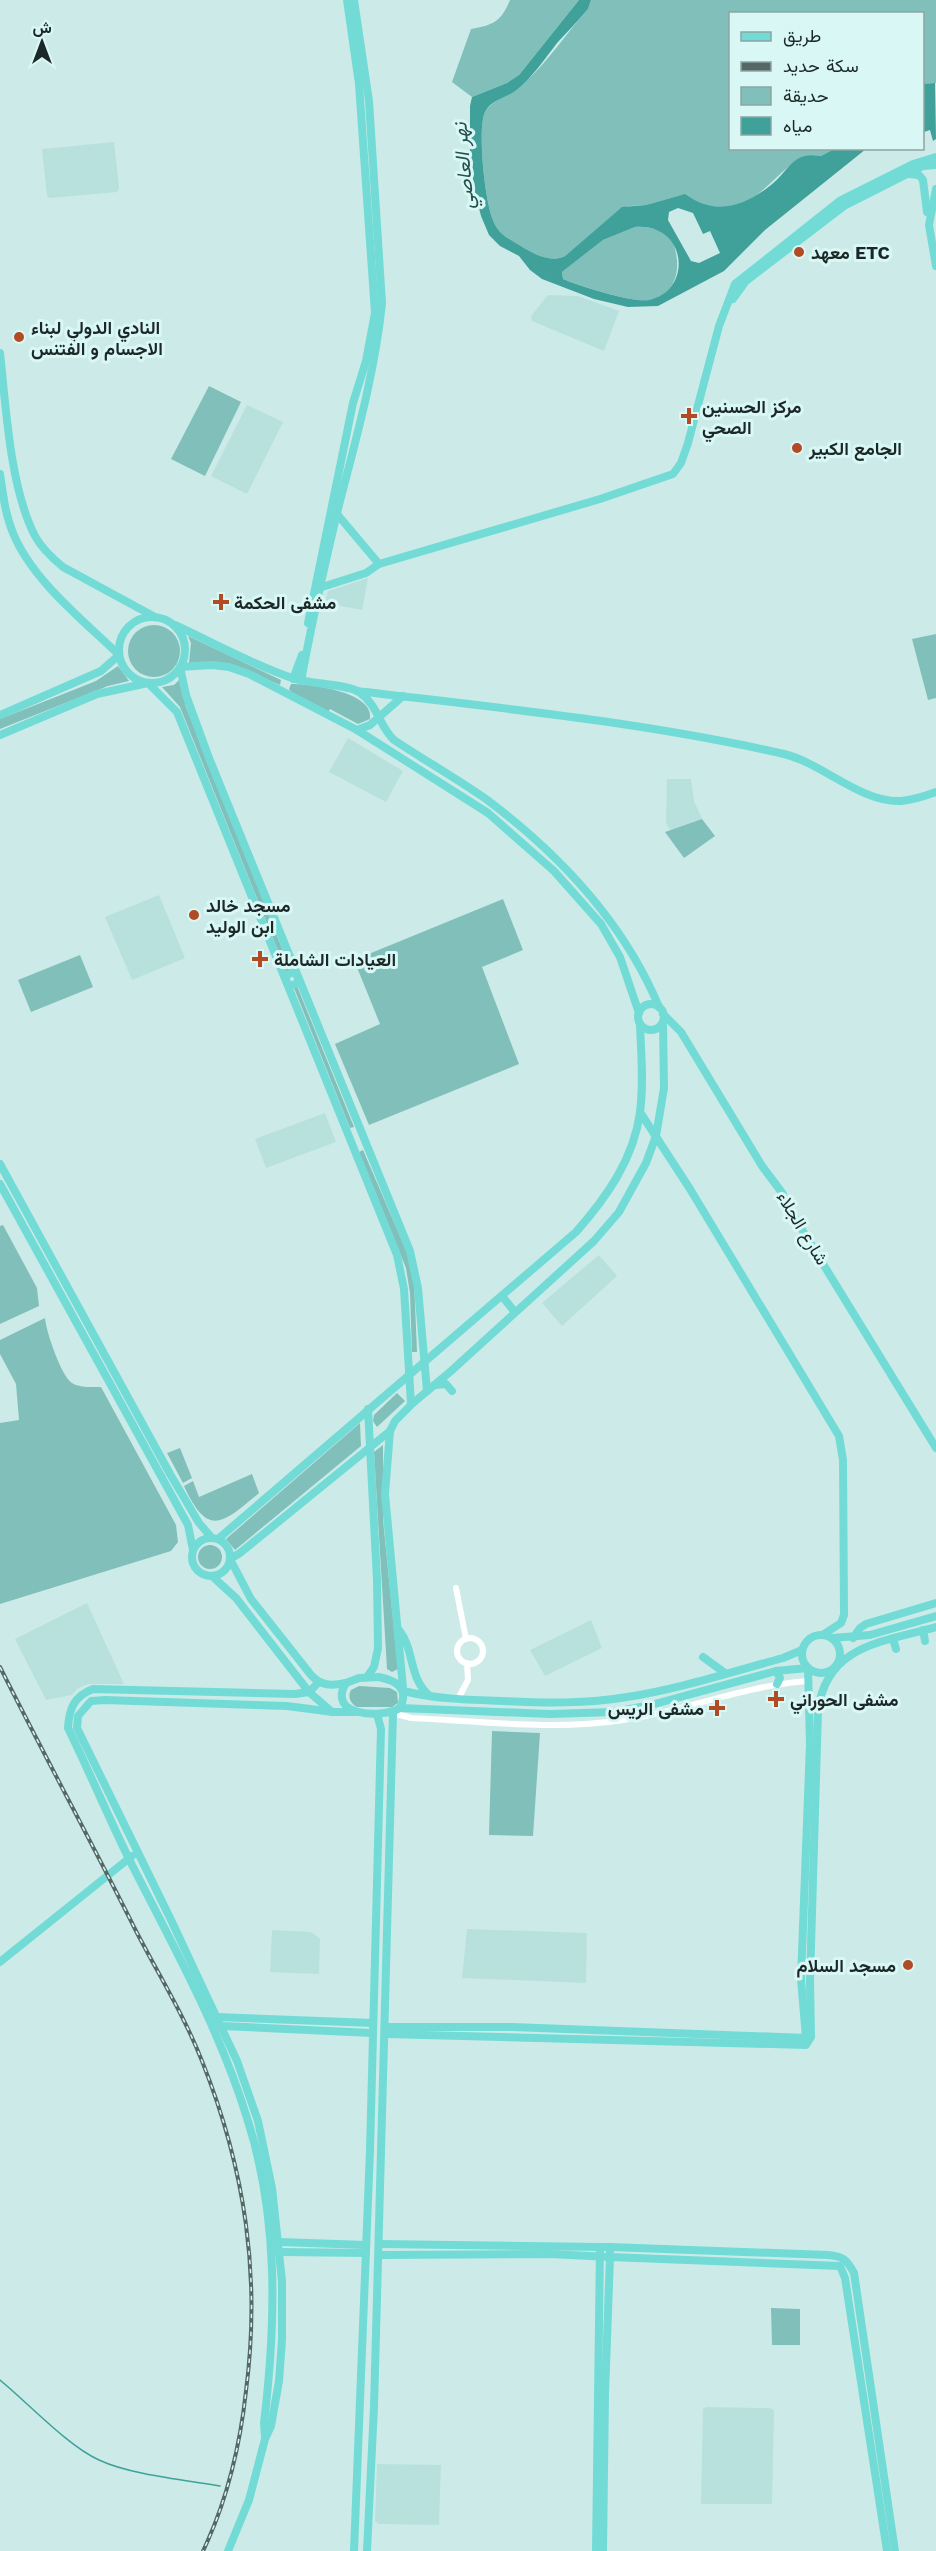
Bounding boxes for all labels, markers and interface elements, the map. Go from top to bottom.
north arrow [12,12,72,72]
legend [729,12,924,150]
text: ش [32,18,52,37]
text: طريق [783,25,821,47]
text: سكة حديد [783,55,859,76]
text: حديقة [783,85,829,106]
text: مياه [783,115,812,136]
water label: نهر العاصي [447,120,484,210]
place label: معهد ETC [811,242,890,264]
marker: معهد ETC [792,245,806,259]
place label: النادي الدولي لبناء الاجسام و الفتنس [31,317,163,361]
marker: النادي الدولي لبناء الاجسام و الفتنس [12,330,26,344]
place label: مركز الحسنين الصحي [702,396,802,443]
marker: مركز الحسنين الصحي [680,407,698,425]
place label: الجامع الكبير [808,438,902,461]
marker: الجامع الكبير [790,441,804,455]
place label: مشفى الحكمة [234,592,337,614]
marker: مشفى الحكمة [212,593,230,611]
place label: مسجد خالد ابن الوليد [206,895,291,938]
marker: مسجد خالد ابن الوليد [187,908,201,922]
place label: العيادات الشاملة [274,949,396,971]
marker: العيادات الشاملة [251,950,269,968]
street label: شارع الجلاء [771,1187,833,1270]
place label: مشفى الحوراني [790,1689,899,1715]
marker: مشفى الحوراني [767,1690,785,1708]
place label: مشفى الريس [608,1698,704,1720]
marker: مشفى الريس [708,1699,726,1717]
place label: مسجد السلام [796,1955,896,1978]
marker: مسجد السلام [901,1958,915,1972]

